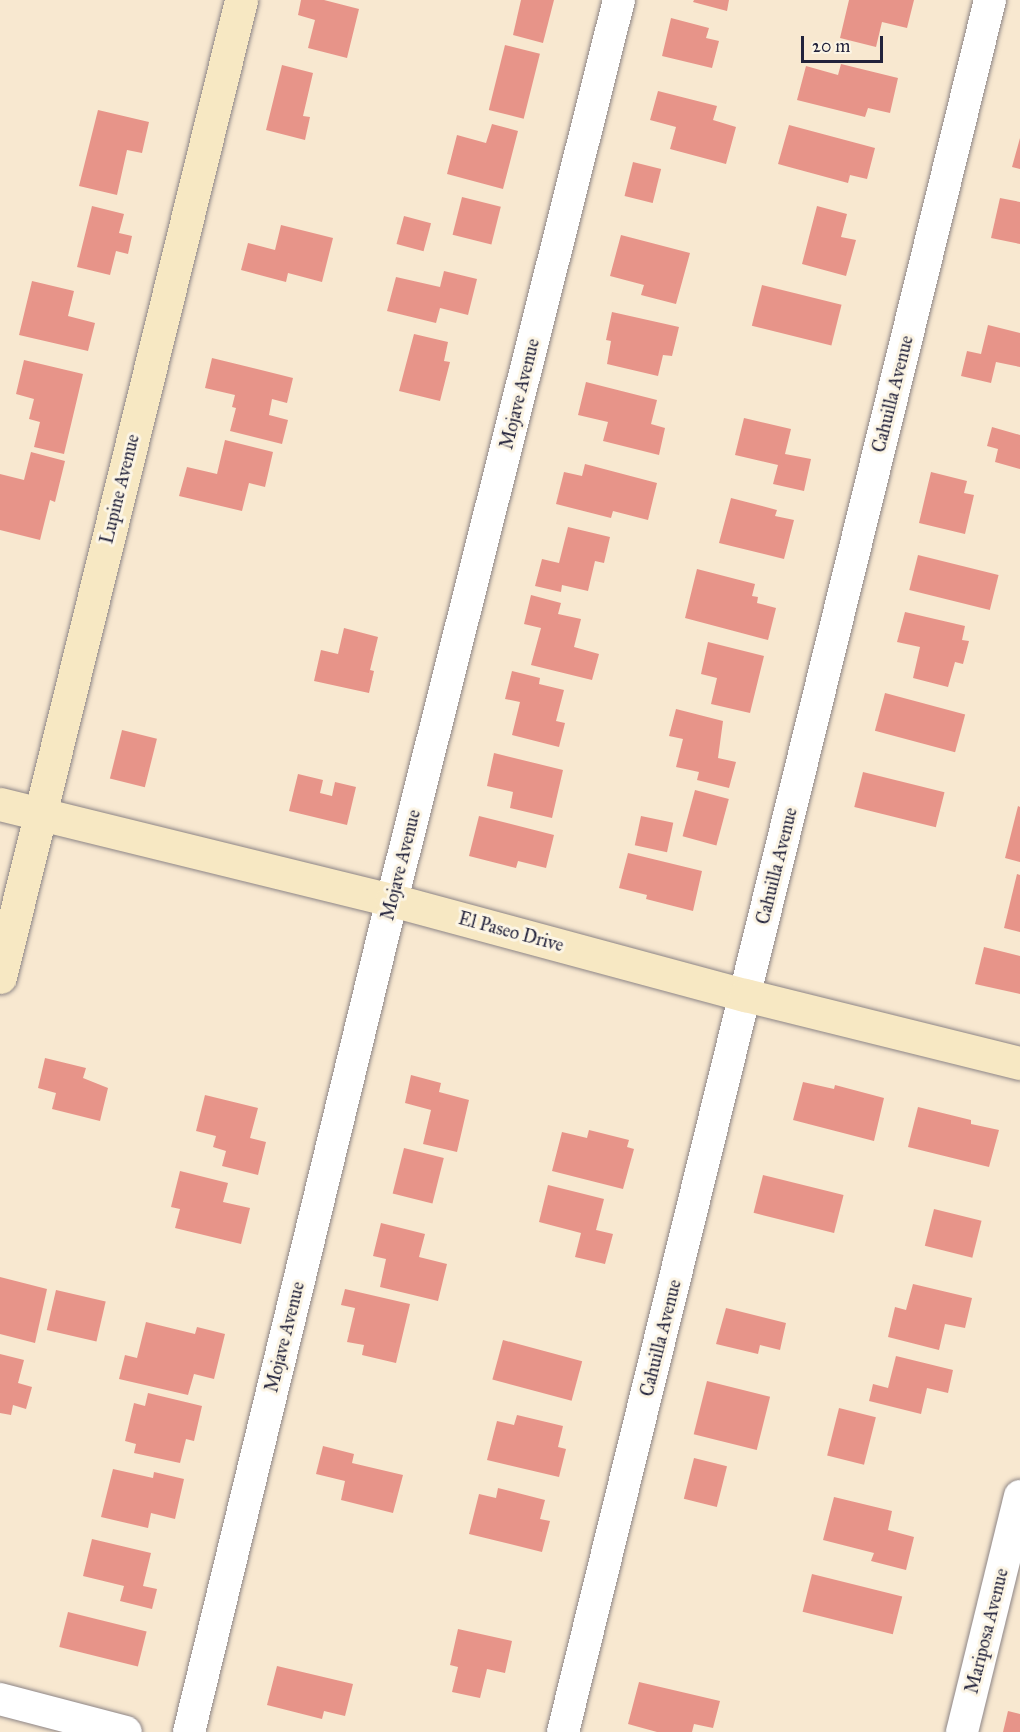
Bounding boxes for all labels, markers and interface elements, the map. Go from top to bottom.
scale bar [804,24,886,62]
text: 20 m [812,35,850,57]
street label: Cahuilla Avenue [868,333,918,455]
street label: Mojave Avenue [496,336,544,452]
street label: Lupine Avenue [96,432,144,546]
street label: Cahuilla Avenue [752,805,802,927]
street label: Mojave Avenue [377,807,425,923]
street label: El Paseo Drive [456,908,566,956]
street label: Cahuilla Avenue [636,1277,686,1399]
street label: Mojave Avenue [261,1279,309,1395]
street label: Mariposa Avenue [961,1566,1013,1696]

